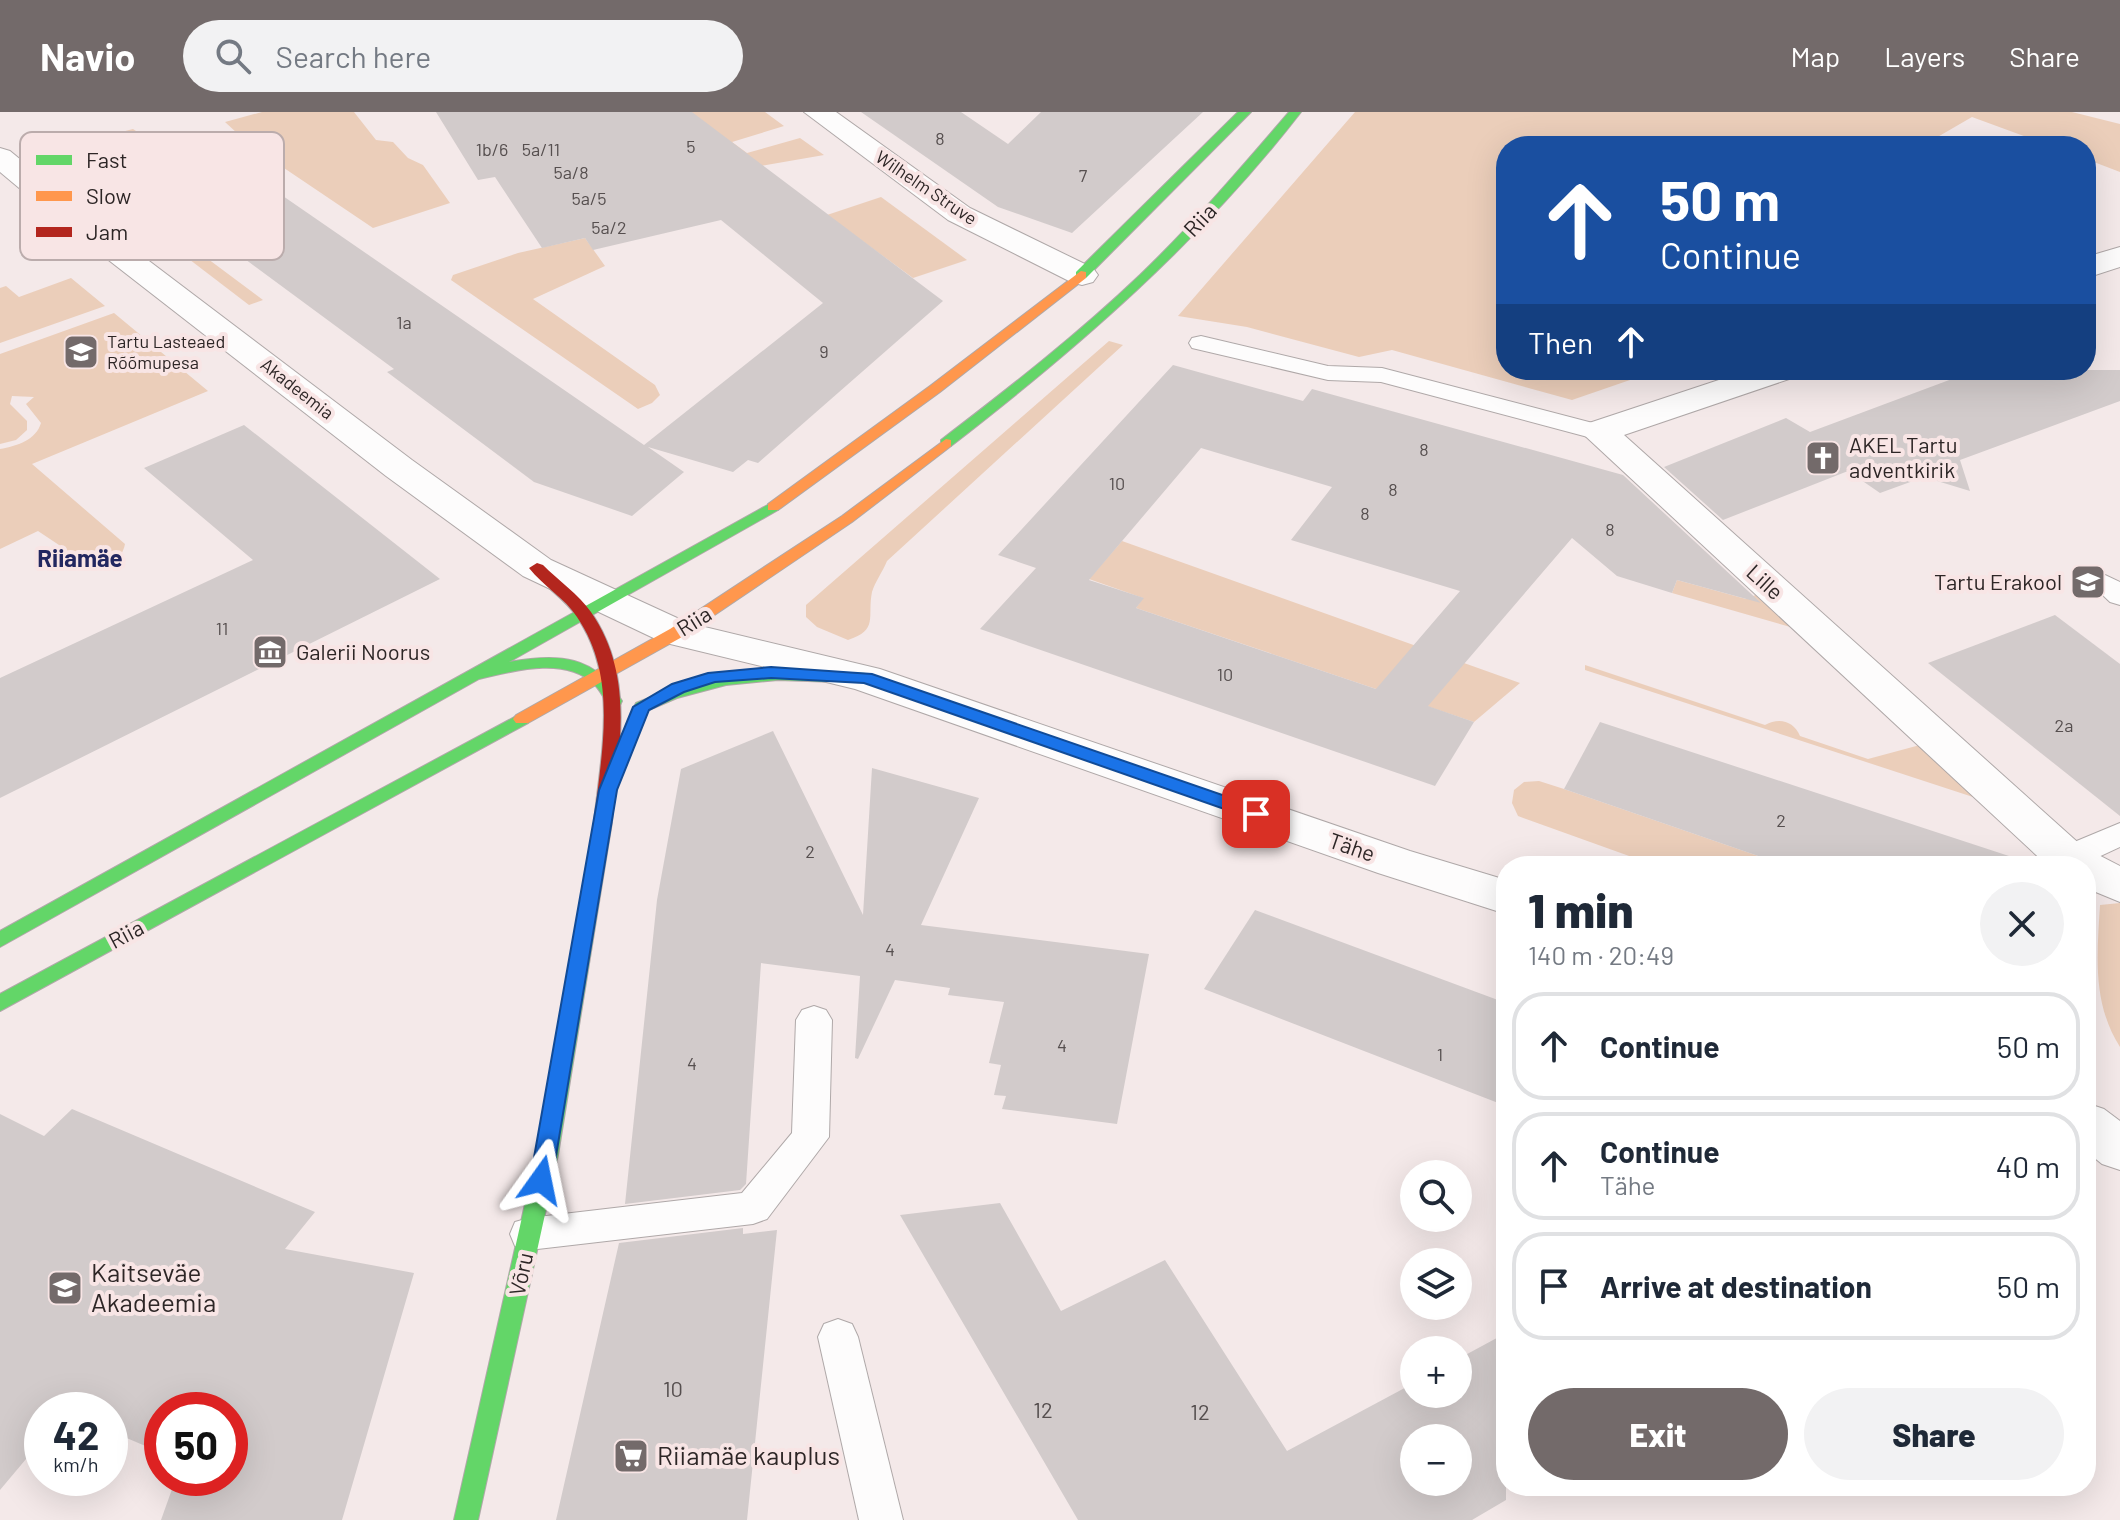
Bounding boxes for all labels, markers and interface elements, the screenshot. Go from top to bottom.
search box [183,20,743,92]
text: Navio [40,33,135,79]
icon: search [211,34,255,78]
text: Search here [275,38,431,74]
text: Map [1790,39,1840,73]
text: Layers [1884,39,1965,73]
text: Share [2009,39,2080,73]
house number: 8 [935,127,945,149]
legend [20,132,284,260]
house number: 5 [686,135,696,157]
house number: 1b/6 [476,138,508,160]
house number: 5a/11 [522,138,560,160]
street label: Wilhelm Struve [872,145,981,229]
text: Fast [86,146,128,172]
house number: 5a/8 [553,161,589,183]
house number: 7 [1079,164,1088,186]
text: 50 m [1660,165,1780,232]
icon: ahead [1528,168,1632,272]
text: Slow [86,182,131,208]
house number: 5a/5 [572,187,606,209]
street label: Riia [1178,197,1221,241]
house number: 5a/2 [591,216,627,238]
text: Jam [86,218,128,244]
text: Continue [1660,233,1801,276]
house number: 1a [396,311,412,333]
icon: ahead [1609,320,1653,364]
text: Then [1528,324,1593,360]
place label: Tartu Lasteaed Rõõmupesa [107,330,225,373]
school or university icon: Tartu Lasteaed Rõõmupesa [62,333,100,371]
house number: 9 [819,340,829,362]
street label: Akadeemia [257,353,339,424]
place label: AKEL Tartu adventkirik [1849,431,1958,482]
house number: 8 [1419,438,1429,460]
church icon: AKEL Tartu adventkirik [1804,439,1842,477]
house number: 10 [1109,472,1125,494]
house number: 8 [1388,478,1398,500]
house number: 8 [1360,502,1370,524]
house number: 8 [1605,518,1615,540]
district label: Riiamäe [37,543,123,572]
street label: Lille [1742,558,1789,604]
school or university icon: Tartu Erakool [2069,563,2107,601]
place label: Tartu Erakool [1934,568,2062,594]
street label: Riia [671,600,716,641]
house number: 11 [216,617,228,639]
museum icon: Galerii Noorus [251,633,289,671]
place label: Galerii Noorus [296,638,430,664]
house number: 10 [1217,663,1233,685]
house number: 2a [2055,714,2073,736]
pin [1222,780,1290,848]
icon: arrive [1234,792,1278,836]
house number: 2 [1776,809,1786,831]
street label: Tähe [1326,826,1379,866]
house number: 2 [805,840,815,862]
text: 1 min [1528,880,1634,938]
button: close [1980,882,2064,966]
street label: Riia [104,913,147,953]
house number: 4 [885,938,895,960]
text: 140 m · 20:49 [1528,939,1674,970]
icon: ahead [1532,1024,1576,1068]
text: Continue [1600,1028,1720,1064]
text: 50 m [1997,1028,2060,1064]
house number: 4 [1057,1034,1067,1056]
house number: 1 [1437,1043,1443,1065]
house number: 4 [687,1052,697,1074]
text: Continue [1600,1133,1720,1169]
position arrow [499,1138,583,1222]
icon: ahead [1532,1144,1576,1188]
text: 40 m [1996,1148,2060,1184]
map controls [1400,1160,1472,1496]
button: search [1400,1160,1472,1232]
text: Tähe [1600,1169,1655,1200]
button: layers [1400,1248,1472,1320]
street label: Võru [503,1250,537,1298]
place label: Kaitseväe Akadeemia [91,1256,216,1317]
icon: arrive [1532,1264,1576,1308]
text: Arrive at destination [1600,1268,1872,1304]
text: 50 m [1997,1268,2060,1304]
school or university icon: Kaitseväe Akadeemia [46,1269,84,1307]
button: + [1400,1336,1472,1408]
house number: 10 [663,1375,683,1401]
button: Exit [1528,1388,1788,1480]
button: Share [1804,1388,2064,1480]
speed limit sign: 50 [144,1392,248,1496]
house number: 12 [1033,1396,1053,1422]
house number: 12 [1190,1398,1210,1424]
text: 42 [53,1410,99,1458]
button: − [1400,1424,1472,1496]
supermarket icon: Riiamäe kauplus [612,1437,650,1475]
place label: Riiamäe kauplus [657,1439,840,1470]
text: km/h [53,1452,99,1476]

